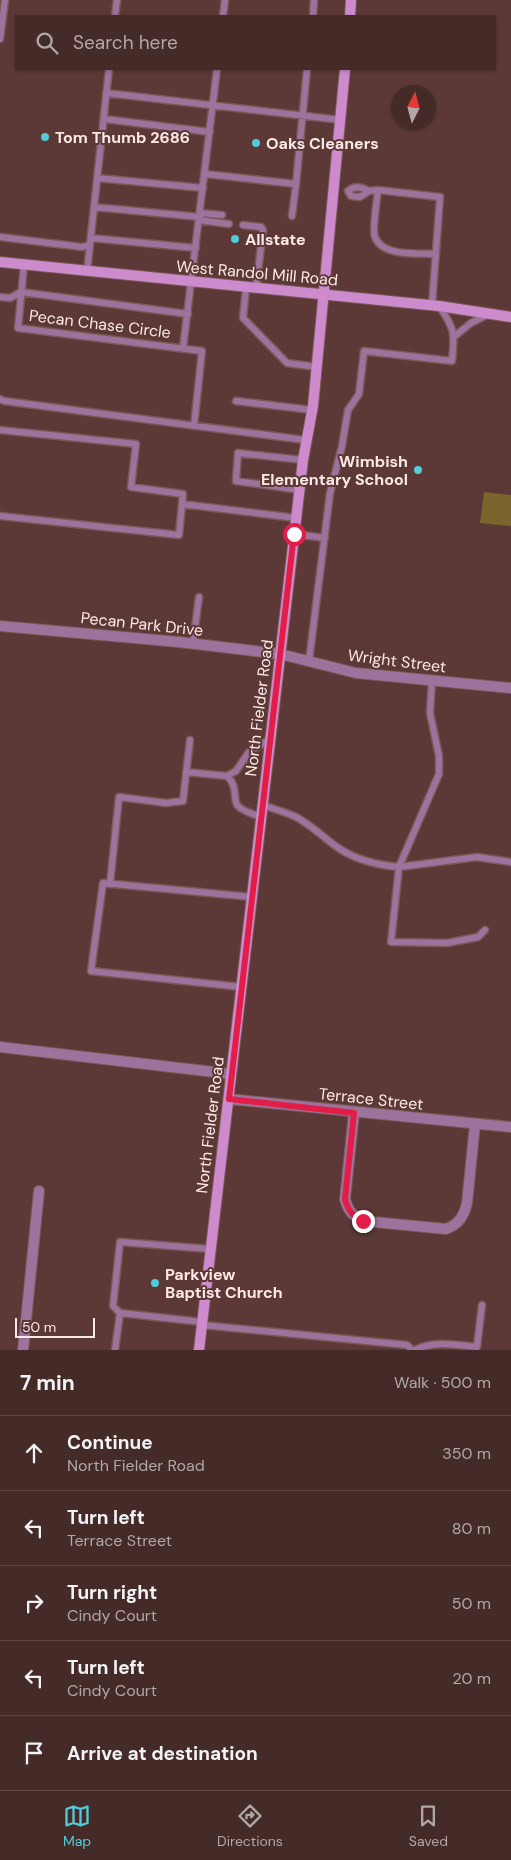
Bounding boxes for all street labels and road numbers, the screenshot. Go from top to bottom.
street label: West Randol Mill Road [175,255,339,291]
street label: Pecan Chase Circle [28,305,172,343]
street label: Pecan Park Drive [80,607,204,641]
street label: North Fielder Road [240,638,278,778]
street label: Wright Street [347,645,447,677]
street label: North Fielder Road [191,1055,229,1195]
street label: Terrace Street [318,1083,424,1115]

